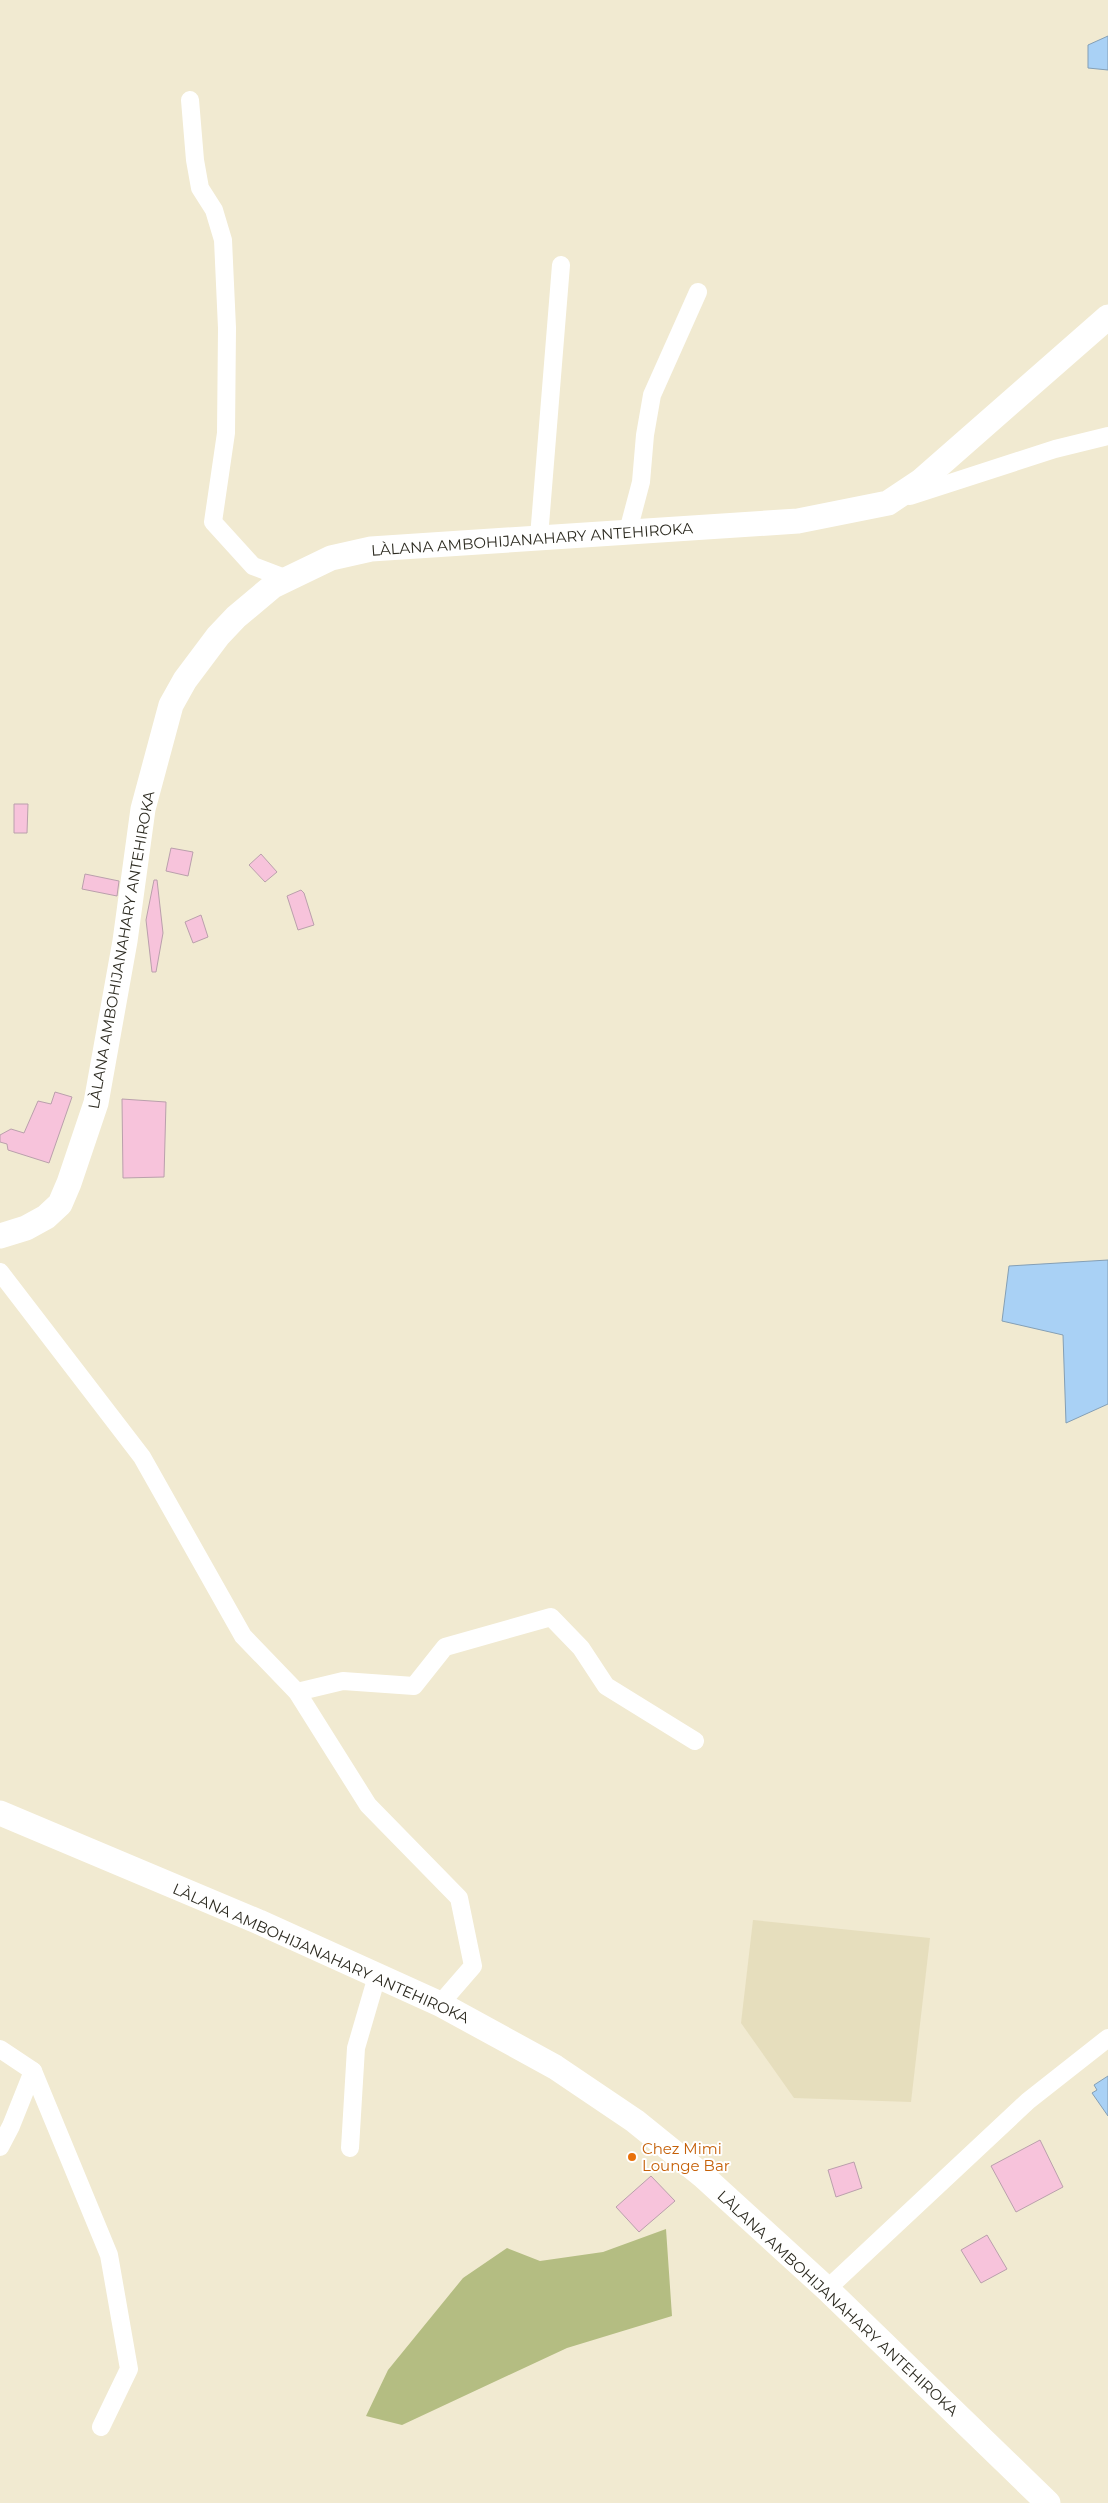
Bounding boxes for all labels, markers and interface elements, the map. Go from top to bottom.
street label: LÀLANA AMBOHIJANAHARY ANTEHIROKA [370,518,694,560]
street label: LÀLANA AMBOHIJANAHARY ANTEHIROKA [84,789,158,1111]
street label: LÀLANA AMBOHIJANAHARY ANTEHIROKA [170,1879,472,2027]
place label: Chez Mimi Lounge Bar [642,2139,730,2175]
marker: Chez Mimi Lounge Bar [626,2151,638,2163]
street label: LÀLANA AMBOHIJANAHARY ANTEHIROKA [714,2186,963,2420]

